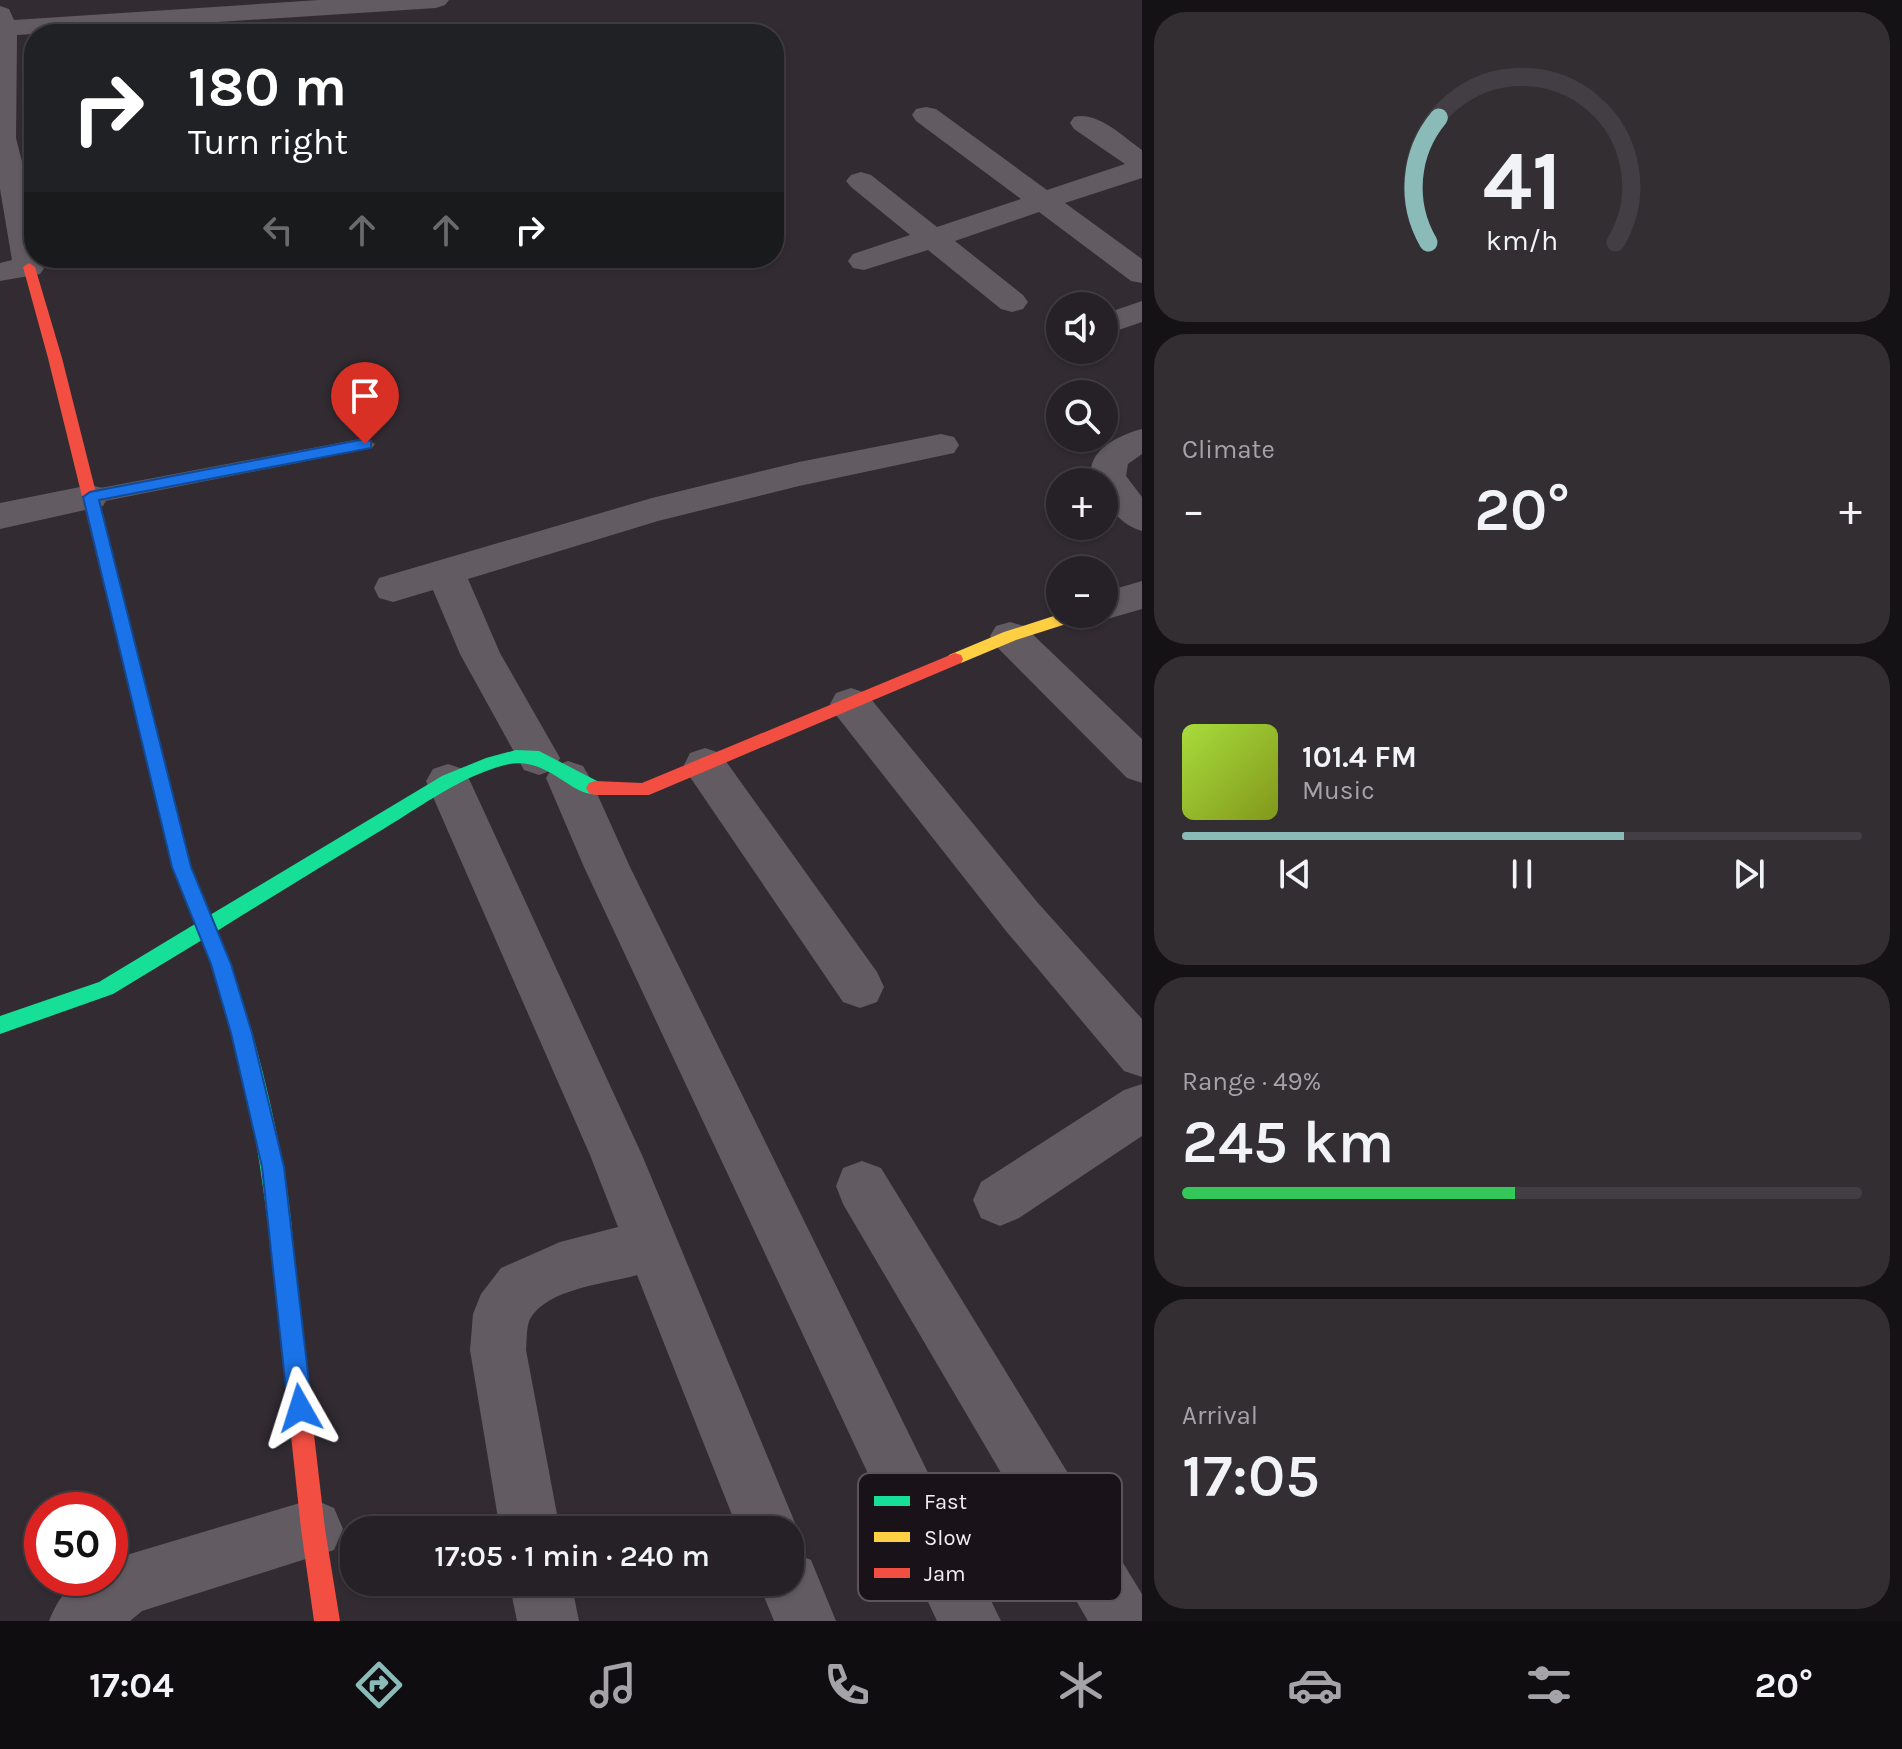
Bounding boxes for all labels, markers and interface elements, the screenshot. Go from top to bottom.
text: 180 m [188,54,347,119]
icon: right [56,56,160,160]
text: Turn right [188,121,348,163]
text: 41 [1482,132,1562,229]
icon: left [256,208,300,252]
icon: ahead [340,208,384,252]
icon: ahead [424,208,468,252]
icon: right [508,208,552,252]
text: km/h [1486,224,1558,257]
map controls [1046,292,1118,628]
button: sound [1046,292,1118,364]
pin [331,362,399,444]
icon: arrive [343,374,387,418]
button: search [1046,380,1118,452]
text: Climate [1182,434,1275,465]
button: + [1046,468,1118,540]
text: 20° [1474,475,1570,545]
text: − [1182,485,1205,536]
text: + [1839,485,1862,536]
button: − [1046,556,1118,628]
text: 101.4 FM [1302,739,1417,775]
text: Music [1302,775,1375,806]
icon: previous [1273,852,1317,896]
icon: pause [1500,852,1544,896]
icon: next [1727,852,1771,896]
text: Range · 49% [1182,1066,1321,1097]
text: 245 km [1182,1107,1394,1177]
position arrow [258,1366,342,1450]
text: Arrival [1182,1400,1258,1431]
text: 17:05 [1182,1441,1320,1511]
legend [858,1473,1122,1601]
text: Fast [924,1489,967,1515]
speed limit sign: 50 [24,1492,128,1596]
text: Slow [924,1525,971,1551]
text: 17:05 · 1 min · 240 m [434,1538,710,1574]
text: Jam [924,1561,966,1587]
icon: directions [351,1657,407,1713]
icon: music [585,1657,641,1713]
icon: phone [819,1657,875,1713]
icon: climate [1053,1657,1109,1713]
icon: car [1287,1657,1343,1713]
icon: filters [1521,1657,1577,1713]
text: 17:04 [89,1664,174,1706]
text: 20° [1754,1664,1813,1706]

